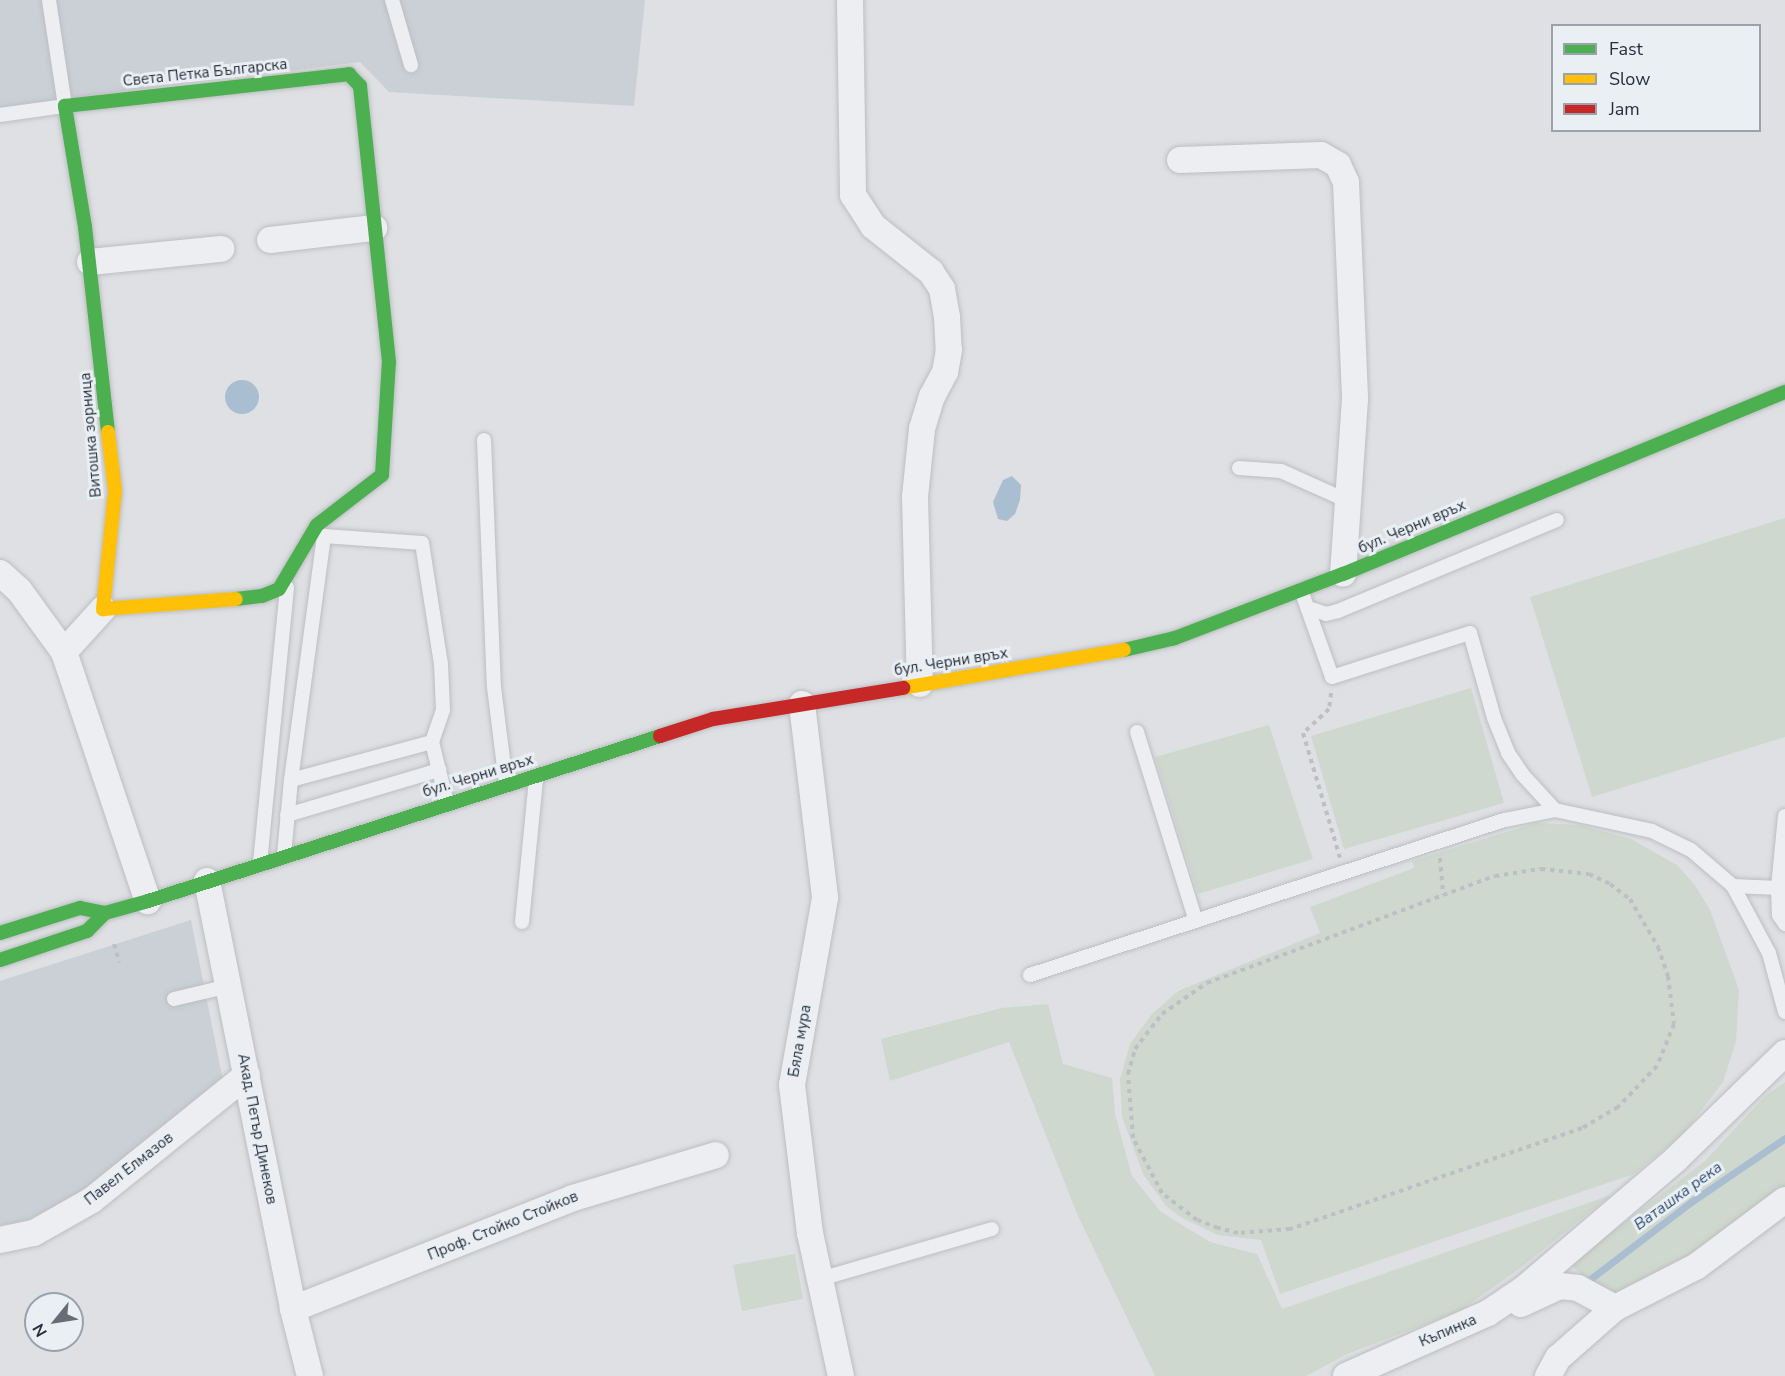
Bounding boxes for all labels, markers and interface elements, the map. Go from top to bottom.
legend [1551,24,1761,132]
text: Fast [1609,37,1643,61]
street label: Света Петка Българска [122,55,288,91]
text: Slow [1609,67,1650,91]
text: Jam [1609,97,1640,121]
street label: Витошка зорница [77,372,105,498]
street label: бул. Черни връх [1356,496,1468,558]
street label: бул. Черни връх [893,644,1009,680]
street label: бул. Черни връх [421,751,535,801]
street label: Бяла мура [785,1003,815,1079]
street label: Акад. Петър Динеков [234,1052,280,1206]
street label: Павел Елмазов [81,1129,177,1209]
water label: Ваташка река [1630,1158,1726,1234]
street label: Проф. Стойко Стойков [425,1188,581,1264]
north arrow [24,1292,84,1352]
street label: Къпинка [1417,1311,1479,1351]
text: N [28,1319,53,1341]

